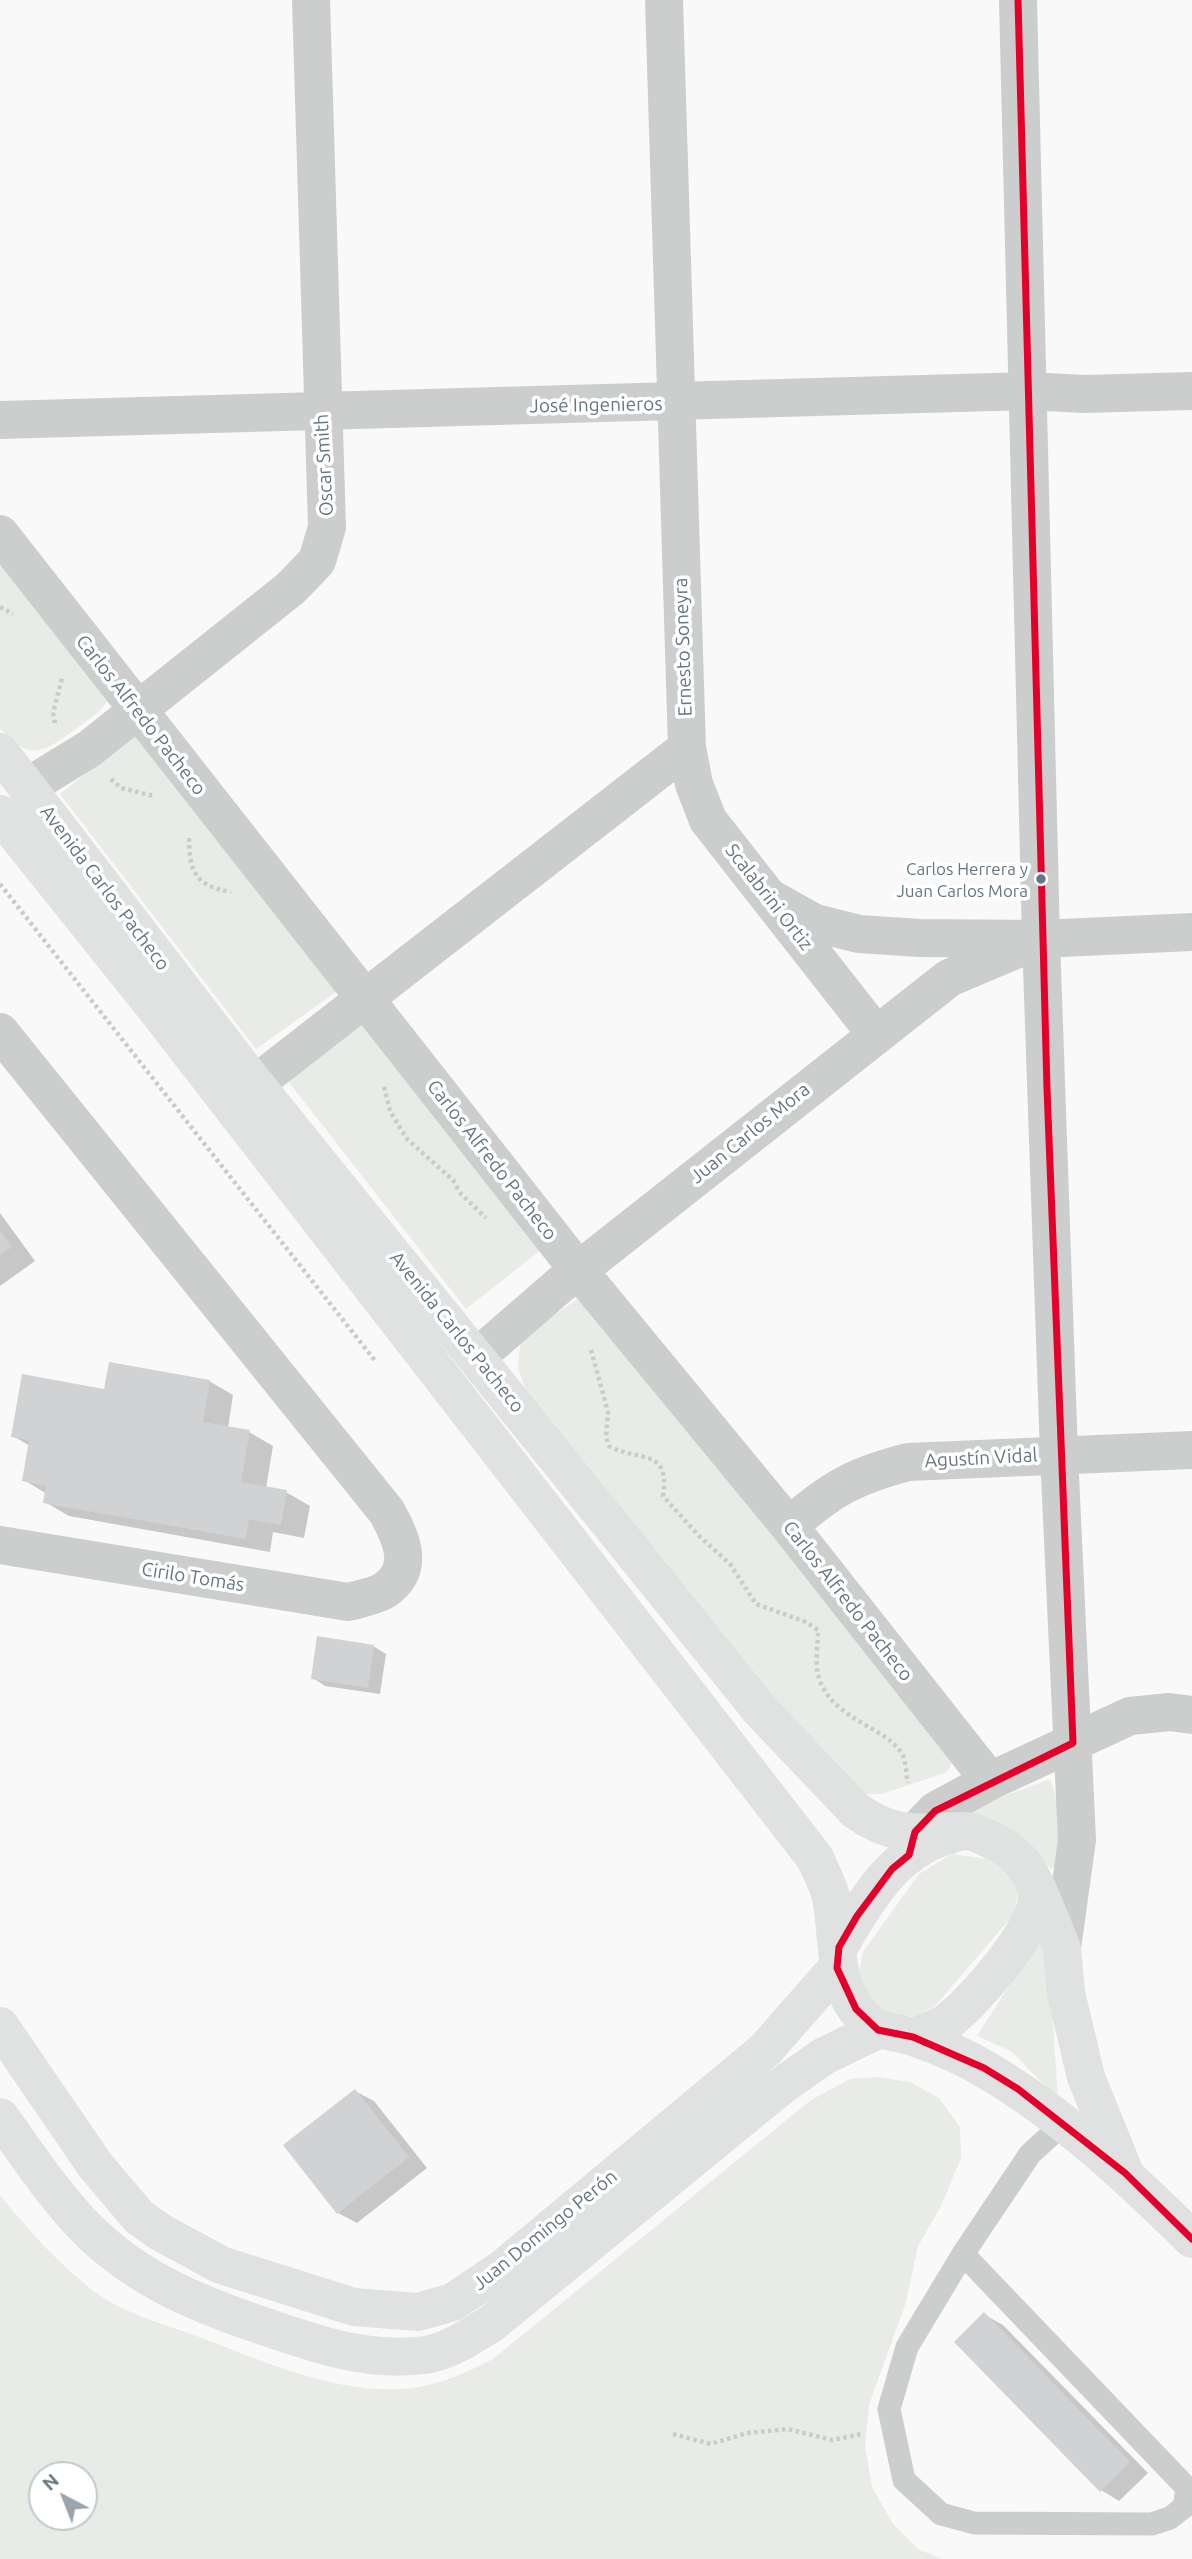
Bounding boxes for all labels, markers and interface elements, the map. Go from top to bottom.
street label: José Ingenieros [529,392,663,418]
street label: Oscar Smith [310,413,338,517]
street label: Ernesto Soneyra [669,577,697,717]
street label: Carlos Alfredo Pacheco [71,630,211,800]
street label: Avenida Carlos Pacheco [35,801,175,975]
street label: Scalabrini Ortiz [720,839,818,955]
place label: Carlos Herrera y Juan Carlos Mora [896,859,1028,899]
marker: Carlos Herrera y Juan Carlos Mora [1034,872,1048,886]
street label: Carlos Alfredo Pacheco [422,1075,562,1245]
street label: Juan Carlos Mora [686,1078,814,1188]
street label: Avenida Carlos Pacheco [385,1247,529,1417]
street label: Agustín Vidal [924,1444,1038,1472]
street label: Carlos Alfredo Pacheco [778,1516,918,1686]
street label: Cirilo Tomás [140,1558,246,1596]
street label: Juan Domingo Perón [468,2165,622,2295]
north arrow [28,2461,98,2531]
text: N [38,2469,63,2495]

